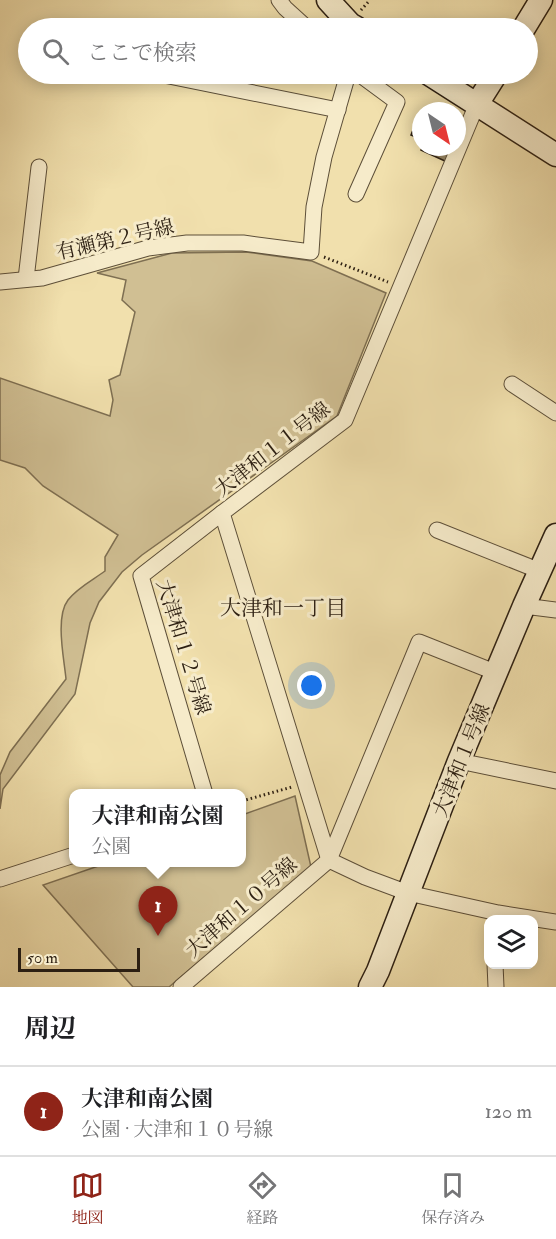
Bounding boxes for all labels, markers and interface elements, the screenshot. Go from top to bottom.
search box [18,18,538,84]
icon: search [39,35,72,68]
text: ここで検索 [87,39,197,67]
north arrow [412,102,466,156]
street label: 有瀬第２号線 [54,214,176,265]
street label: 大津和１１号線 [209,396,335,502]
street label: 大津和１２号線 [151,577,216,718]
district label: 大津和一丁目 [220,595,346,622]
your location [297,671,326,700]
street label: 大津和１号線 [427,700,496,821]
popup [69,789,246,867]
text: 大津和南公園 [91,802,224,830]
text: 公園 [91,834,131,859]
street label: 大津和１０号線 [180,852,302,963]
pin: 1 [138,886,178,936]
map controls [484,915,538,969]
button: layers [484,915,538,969]
scale bar [18,945,140,972]
text: 50 m [27,948,58,968]
text: 周辺 [24,1013,76,1045]
text: 大津和南公園 [81,1085,213,1113]
text: 1 [40,1099,47,1124]
text: 120 m [485,1099,532,1124]
text: 公園 · 大津和１０号線 [81,1117,273,1142]
tab: 地図 [71,1169,104,1228]
tab: 経路 [246,1169,279,1228]
tab: 保存済み [421,1169,485,1228]

